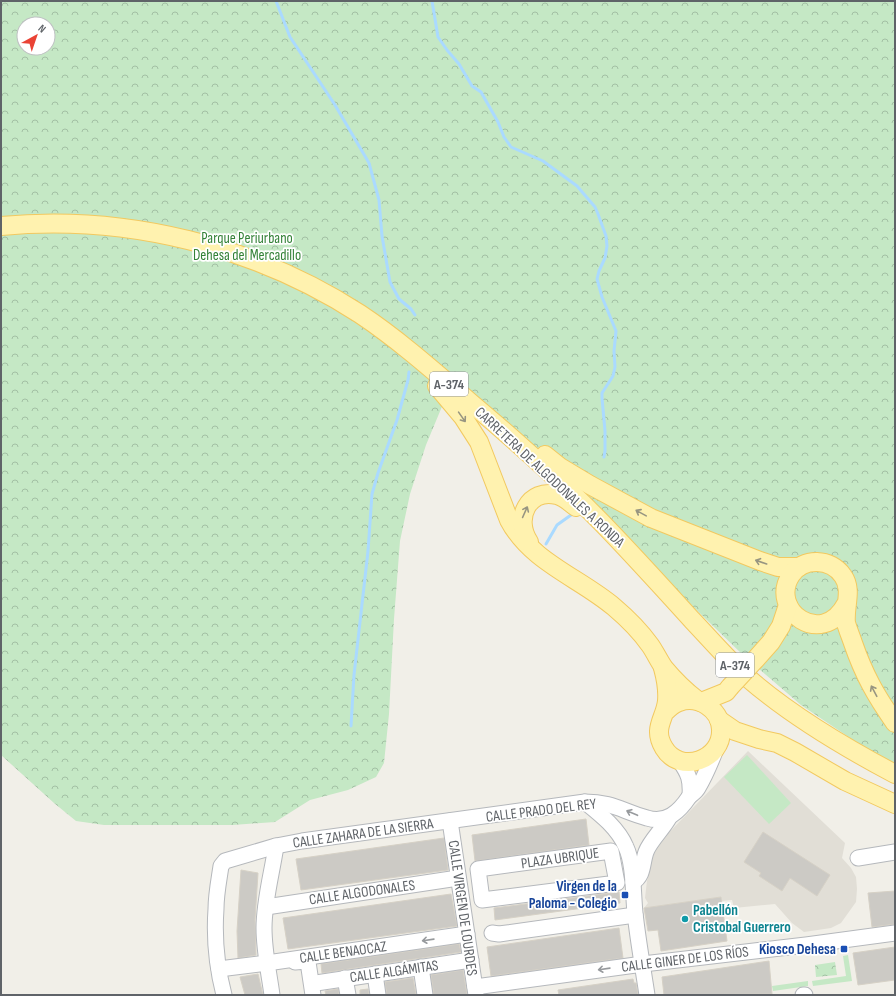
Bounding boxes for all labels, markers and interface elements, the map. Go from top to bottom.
north arrow [16,16,56,56]
text: N [36,22,49,36]
park label: Parque Periurbano Dehesa del Mercadillo [193,229,301,265]
road number: A-374 [430,372,468,396]
street label: CARRETERA DE ALGODONALES A RONDA [471,403,629,552]
one-way arrow [458,411,467,422]
one-way arrow [522,506,529,518]
one-way arrow [635,508,647,516]
one-way arrow [756,557,768,565]
road number: A-374 [716,653,754,677]
one-way arrow [870,685,877,697]
street label: CALLE PRADO DEL REY [485,794,598,827]
one-way arrow [626,808,638,816]
street label: CALLE ZAHARA DE LA SIERRA [291,814,435,853]
street label: CALLE VIRGEN DE LOURDES [444,839,481,977]
street label: PLAZA UBRIQUE [520,844,600,873]
street label: CALLE ALGODONALES [308,876,416,909]
place label: Virgen de la Paloma - Colegio [529,877,617,913]
marker: Virgen de la Paloma - Colegio [620,890,630,900]
place label: Pabellón Cristobal Guerrero [693,901,791,937]
marker: Pabellón Cristobal Guerrero [680,914,690,924]
one-way arrow [422,936,435,944]
street label: CALLE BENAOCAZ [298,937,388,968]
place label: Kiosco Dehesa [759,940,836,959]
street label: CALLE GINER DE LOS RÍOS [620,942,750,977]
marker: Kiosco Dehesa [839,944,849,954]
street label: CALLE ALGÁMITAS [349,956,440,987]
one-way arrow [598,965,611,973]

